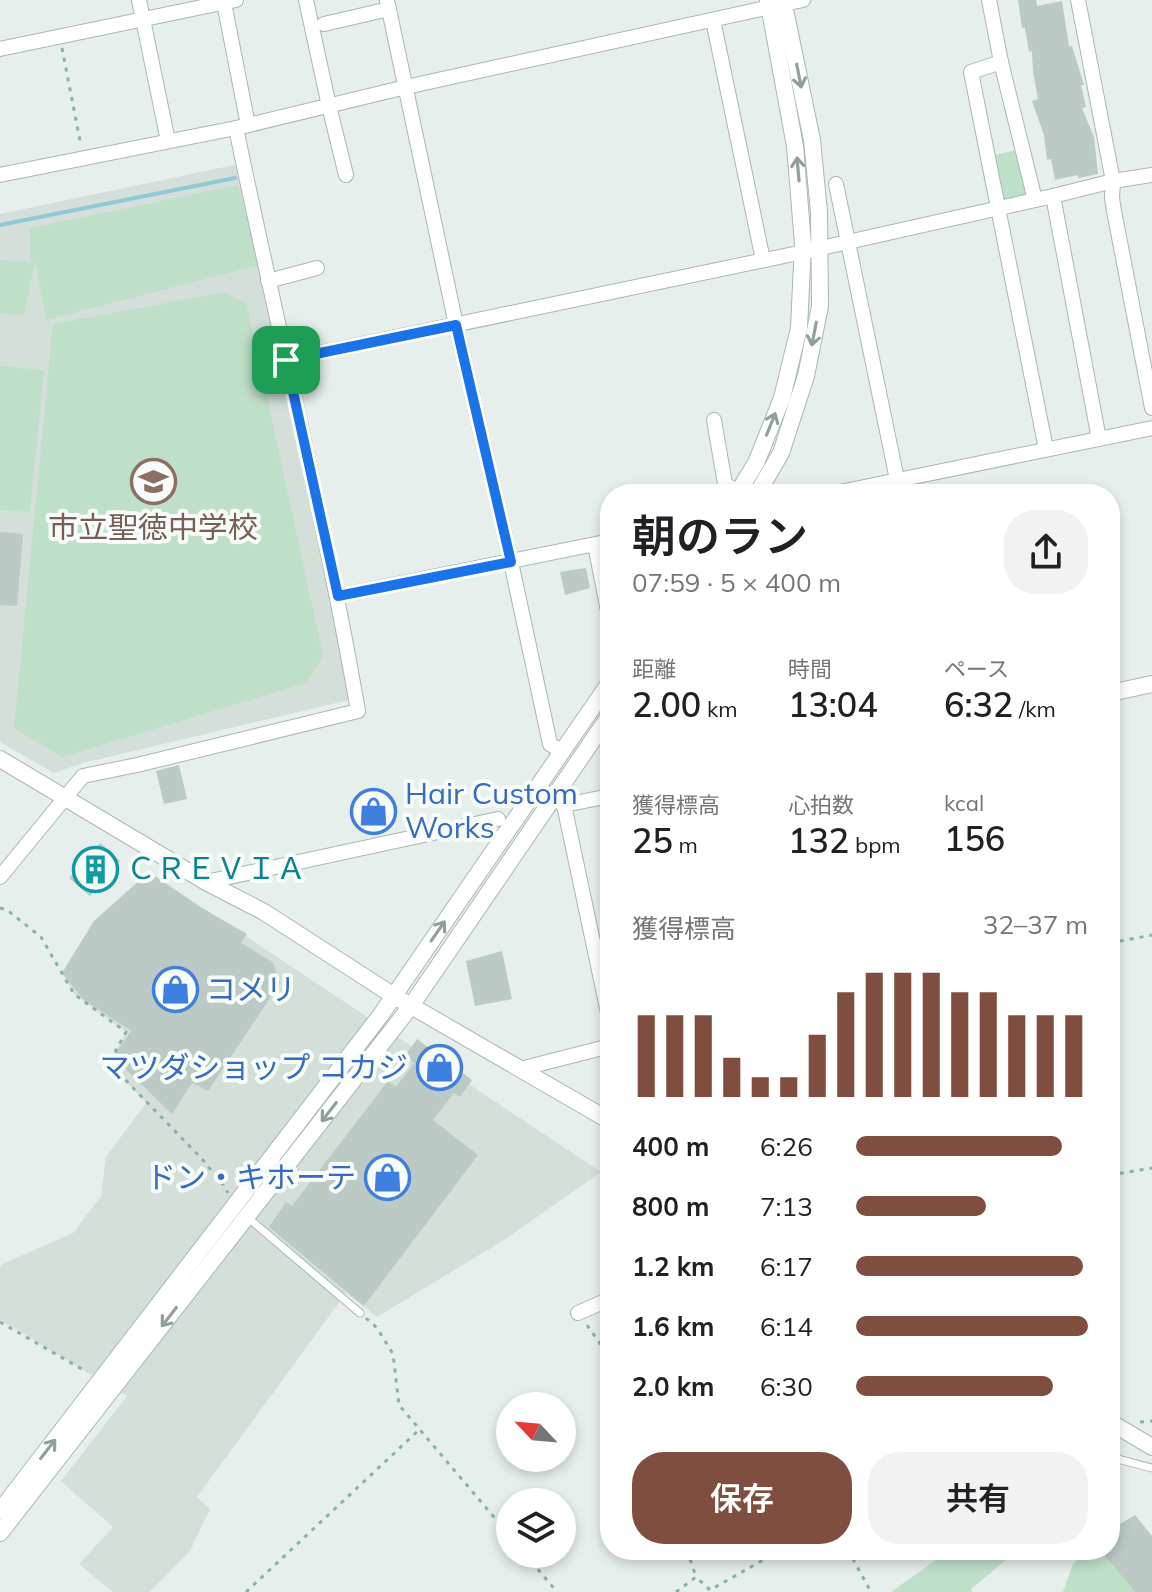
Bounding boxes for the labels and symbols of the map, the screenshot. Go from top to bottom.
one-way arrow [792,63,807,89]
one-way arrow [790,156,805,183]
one-way arrow [806,321,821,347]
pin [252,326,320,394]
one-way arrow [765,412,780,437]
school or university icon: 市立聖徳中学校 [129,458,177,506]
place label: 市立聖徳中学校 [48,508,258,546]
place label: Hair Custom Works [405,774,578,846]
shop icon: Hair Custom Works [350,787,398,835]
building icon: ＣＲＥＶＩＡ [71,845,119,893]
place label: ＣＲＥＶＩＡ [126,849,306,887]
one-way arrow [430,921,446,943]
shop icon: コメリ [151,966,199,1014]
place label: コメリ [206,970,296,1008]
shop icon: マツダショップ コカジ [415,1044,463,1092]
place label: マツダショップ コカジ [100,1048,408,1086]
one-way arrow [320,1101,338,1122]
shop icon: ドン・キホーテ [363,1154,411,1202]
place label: ドン・キホーテ [146,1158,356,1196]
one-way arrow [160,1306,178,1327]
north arrow [496,1392,576,1472]
one-way arrow [39,1439,56,1460]

